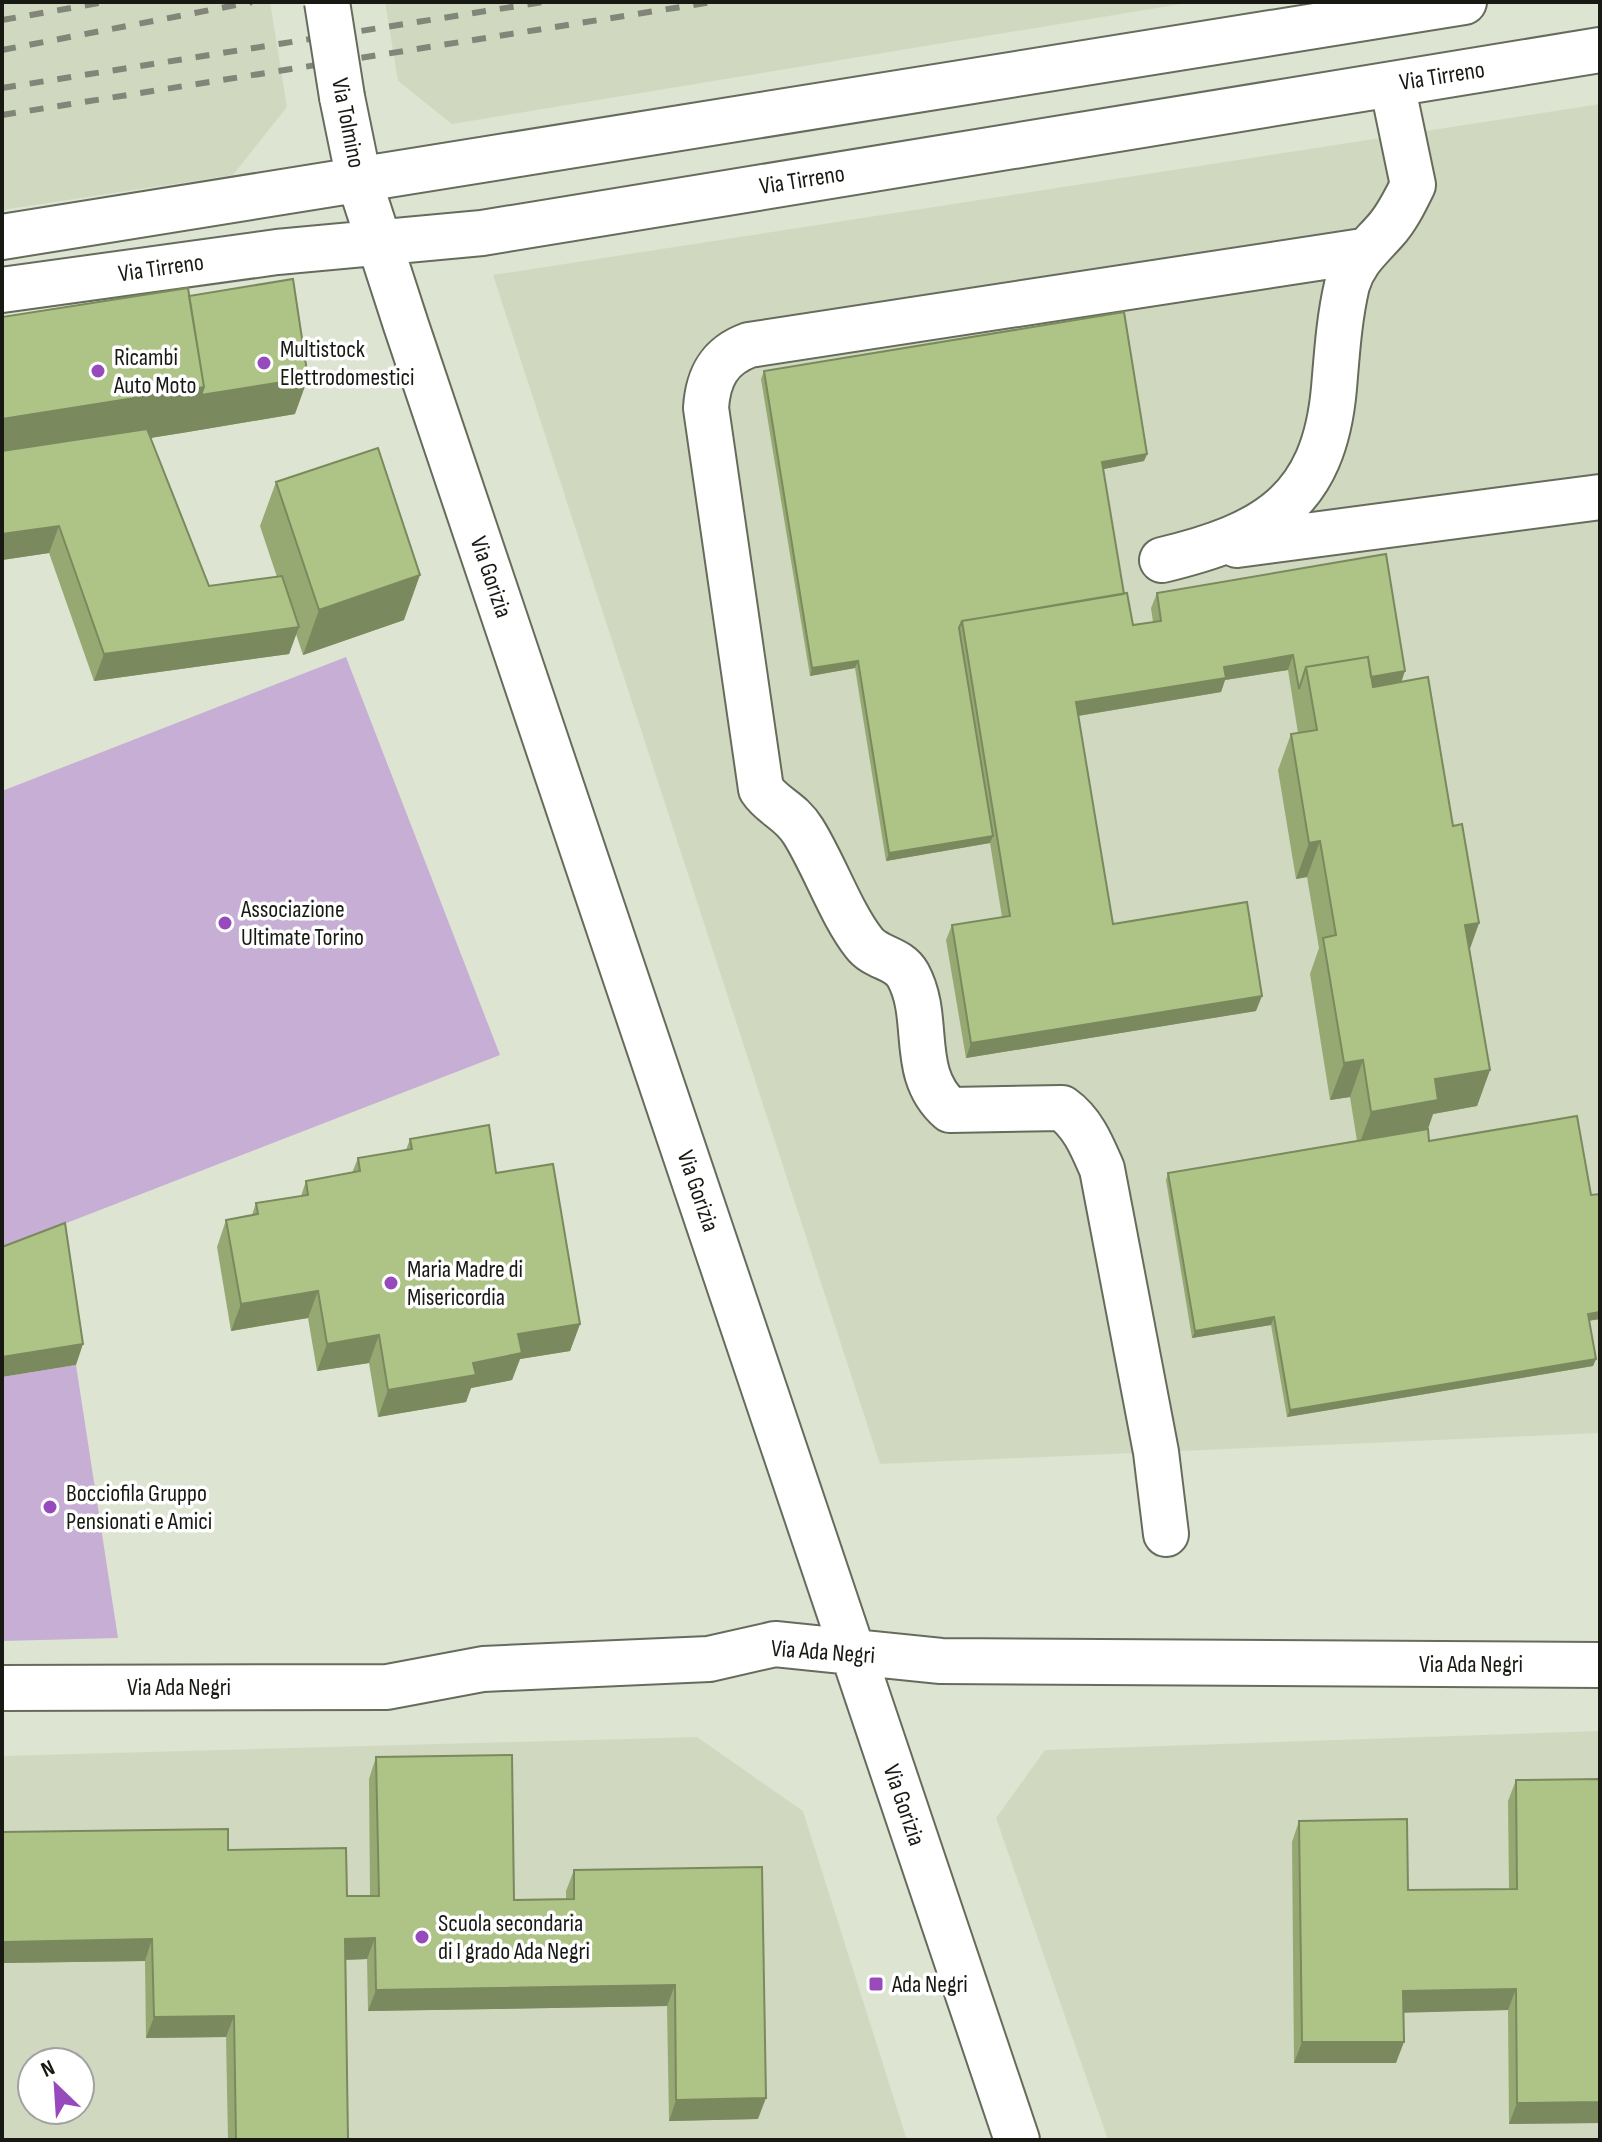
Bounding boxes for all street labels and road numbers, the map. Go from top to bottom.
street label: Via Tirreno [1397,55,1487,97]
street label: Via Tolmino [325,76,371,170]
street label: Via Tirreno [757,159,847,201]
street label: Via Tirreno [116,248,206,288]
street label: Via Gorizia [464,533,518,621]
street label: Via Gorizia [671,1147,725,1235]
street label: Via Ada Negri [770,1634,876,1670]
street label: Via Ada Negri [1419,1650,1523,1679]
street label: Via Ada Negri [127,1673,231,1702]
street label: Via Gorizia [877,1761,931,1849]

